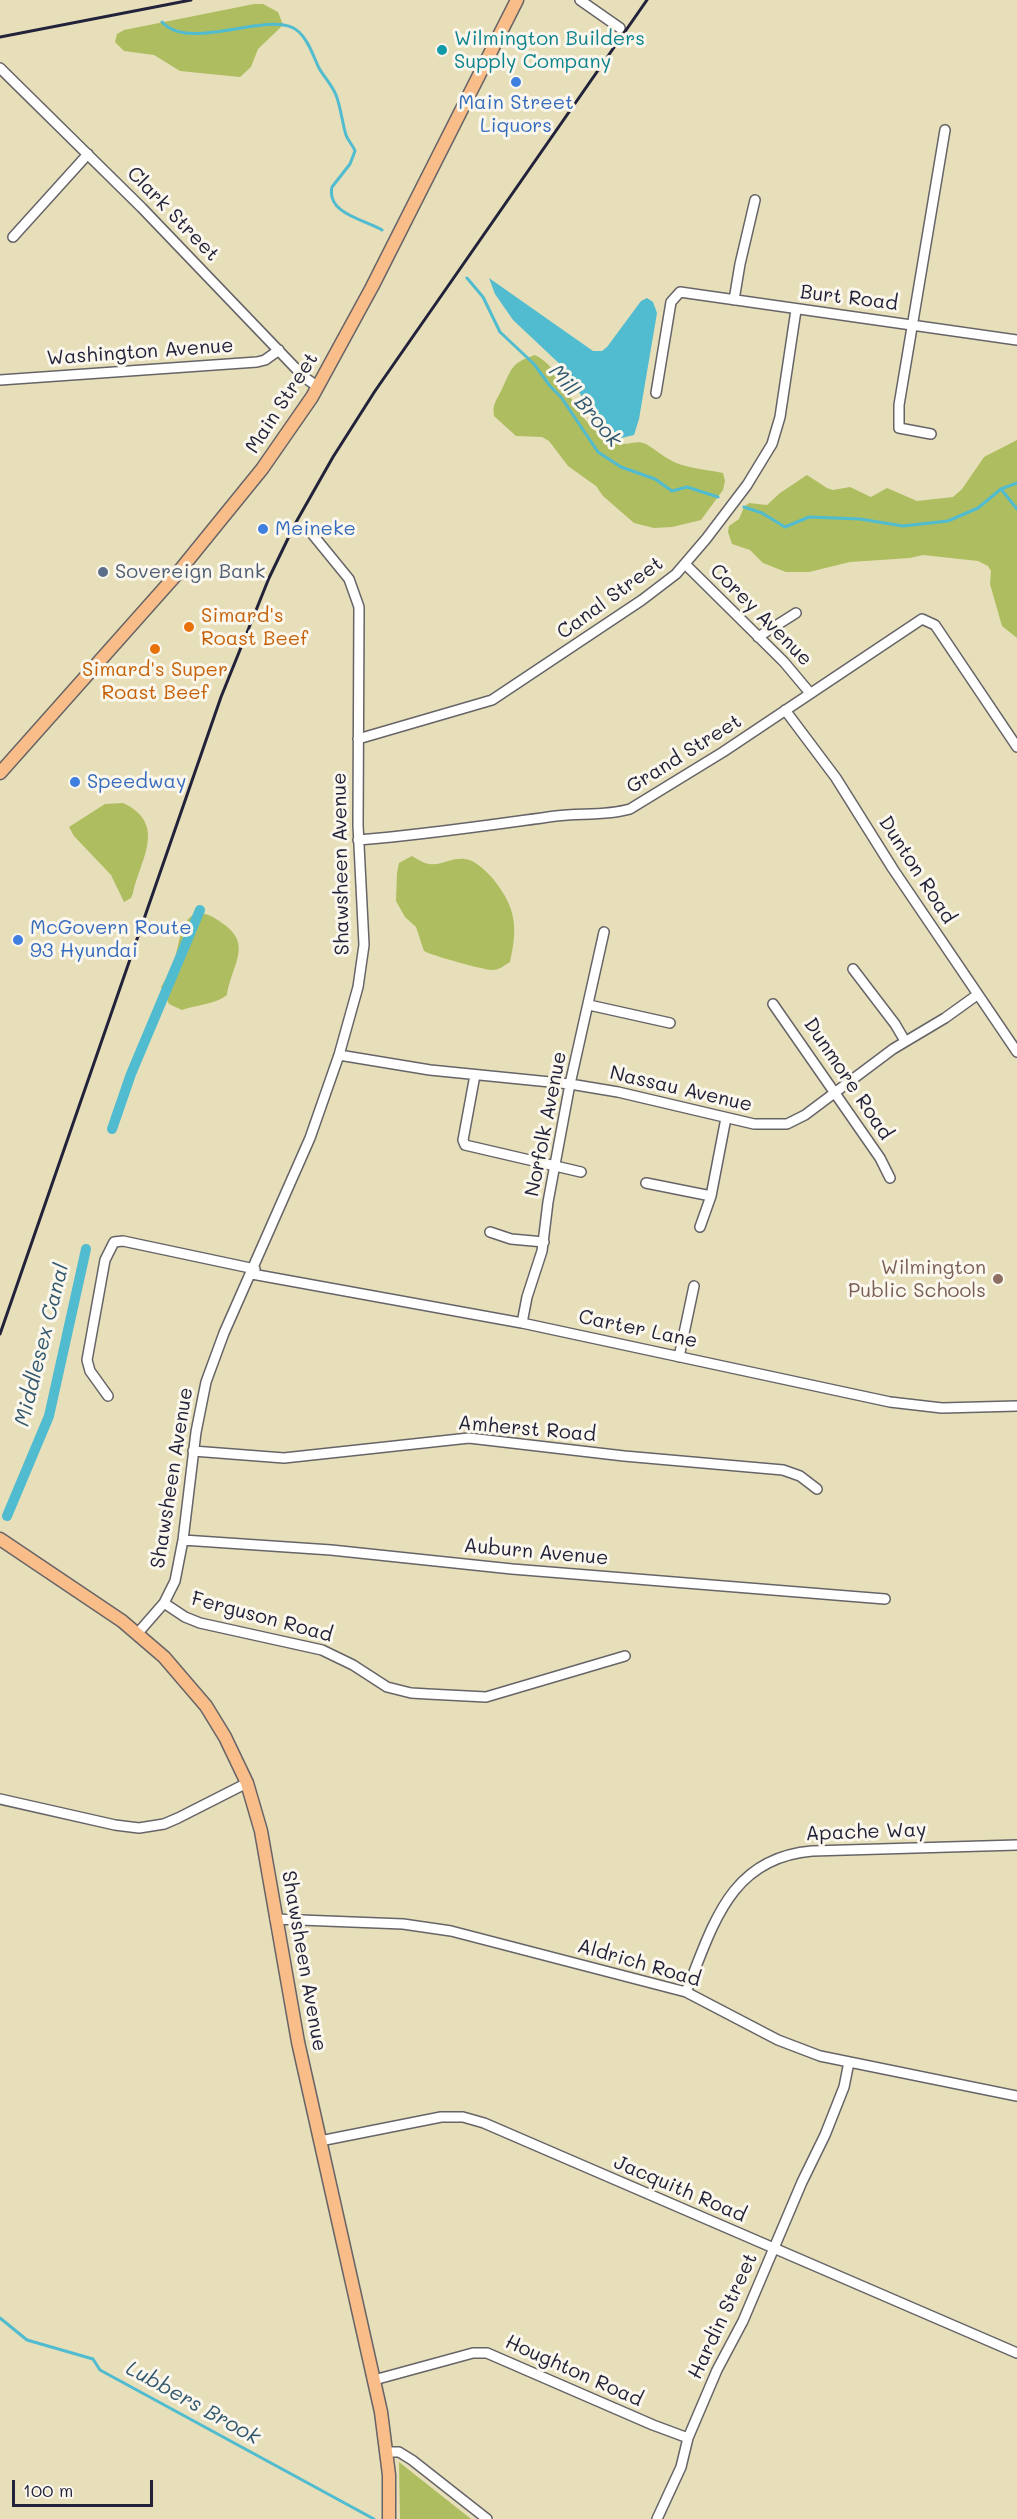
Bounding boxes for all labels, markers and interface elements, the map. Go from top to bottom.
place label: Wilmington Builders Supply Company [454,27,645,74]
marker: Wilmington Builders Supply Company [435,43,449,57]
marker: Main Street Liquors [509,75,523,89]
place label: Main Street Liquors [458,91,574,138]
street label: Clark Street [122,162,224,266]
street label: Burt Road [799,280,899,316]
street label: Washington Avenue [46,334,234,370]
street label: Main Street [240,348,324,458]
water label: Mill Brook [543,360,627,452]
place label: Meineke [275,517,356,541]
marker: Meineke [256,522,270,536]
street label: Canal Street [552,551,668,645]
street label: Corey Avenue [705,559,817,671]
place label: Sovereign Bank [115,560,265,584]
marker: Sovereign Bank [96,565,110,579]
place label: Simard's Roast Beef [201,604,308,651]
marker: Simard's Roast Beef [182,620,196,634]
marker: Simard's Super Roast Beef [148,642,162,656]
place label: Simard's Super Roast Beef [82,658,228,705]
street label: Grand Street [622,709,746,799]
place label: Speedway [87,770,186,794]
street label: Shawsheen Avenue [327,772,355,956]
marker: Speedway [68,775,82,789]
street label: Dunton Road [873,812,961,928]
place label: McGovern Route 93 Hyundai [30,916,192,963]
marker: McGovern Route 93 Hyundai [11,933,25,947]
street label: Dunmore Road [798,1013,898,1145]
street label: Norfolk Avenue [520,1049,572,1199]
street label: Nassau Avenue [607,1061,755,1117]
place label: Wilmington Public Schools [848,1256,986,1303]
water label: Middlesex Canal [10,1261,74,1429]
marker: Wilmington Public Schools [991,1272,1005,1286]
street label: Carter Lane [576,1305,700,1353]
street label: Shawsheen Avenue [146,1386,198,1570]
street label: Amherst Road [457,1411,597,1447]
street label: Auburn Avenue [463,1534,609,1570]
street label: Ferguson Road [189,1587,335,1647]
street label: Apache Way [805,1818,927,1846]
street label: Shawsheen Avenue [276,1869,332,2053]
street label: Aldrich Road [575,1934,703,1992]
street label: Jacquith Road [610,2150,750,2228]
street label: Hardin Street [683,2249,763,2383]
street label: Houghton Road [502,2330,646,2412]
water label: Lubbers Brook [122,2356,264,2450]
scale bar [15,2468,156,2506]
text: 100 m [23,2478,73,2502]

